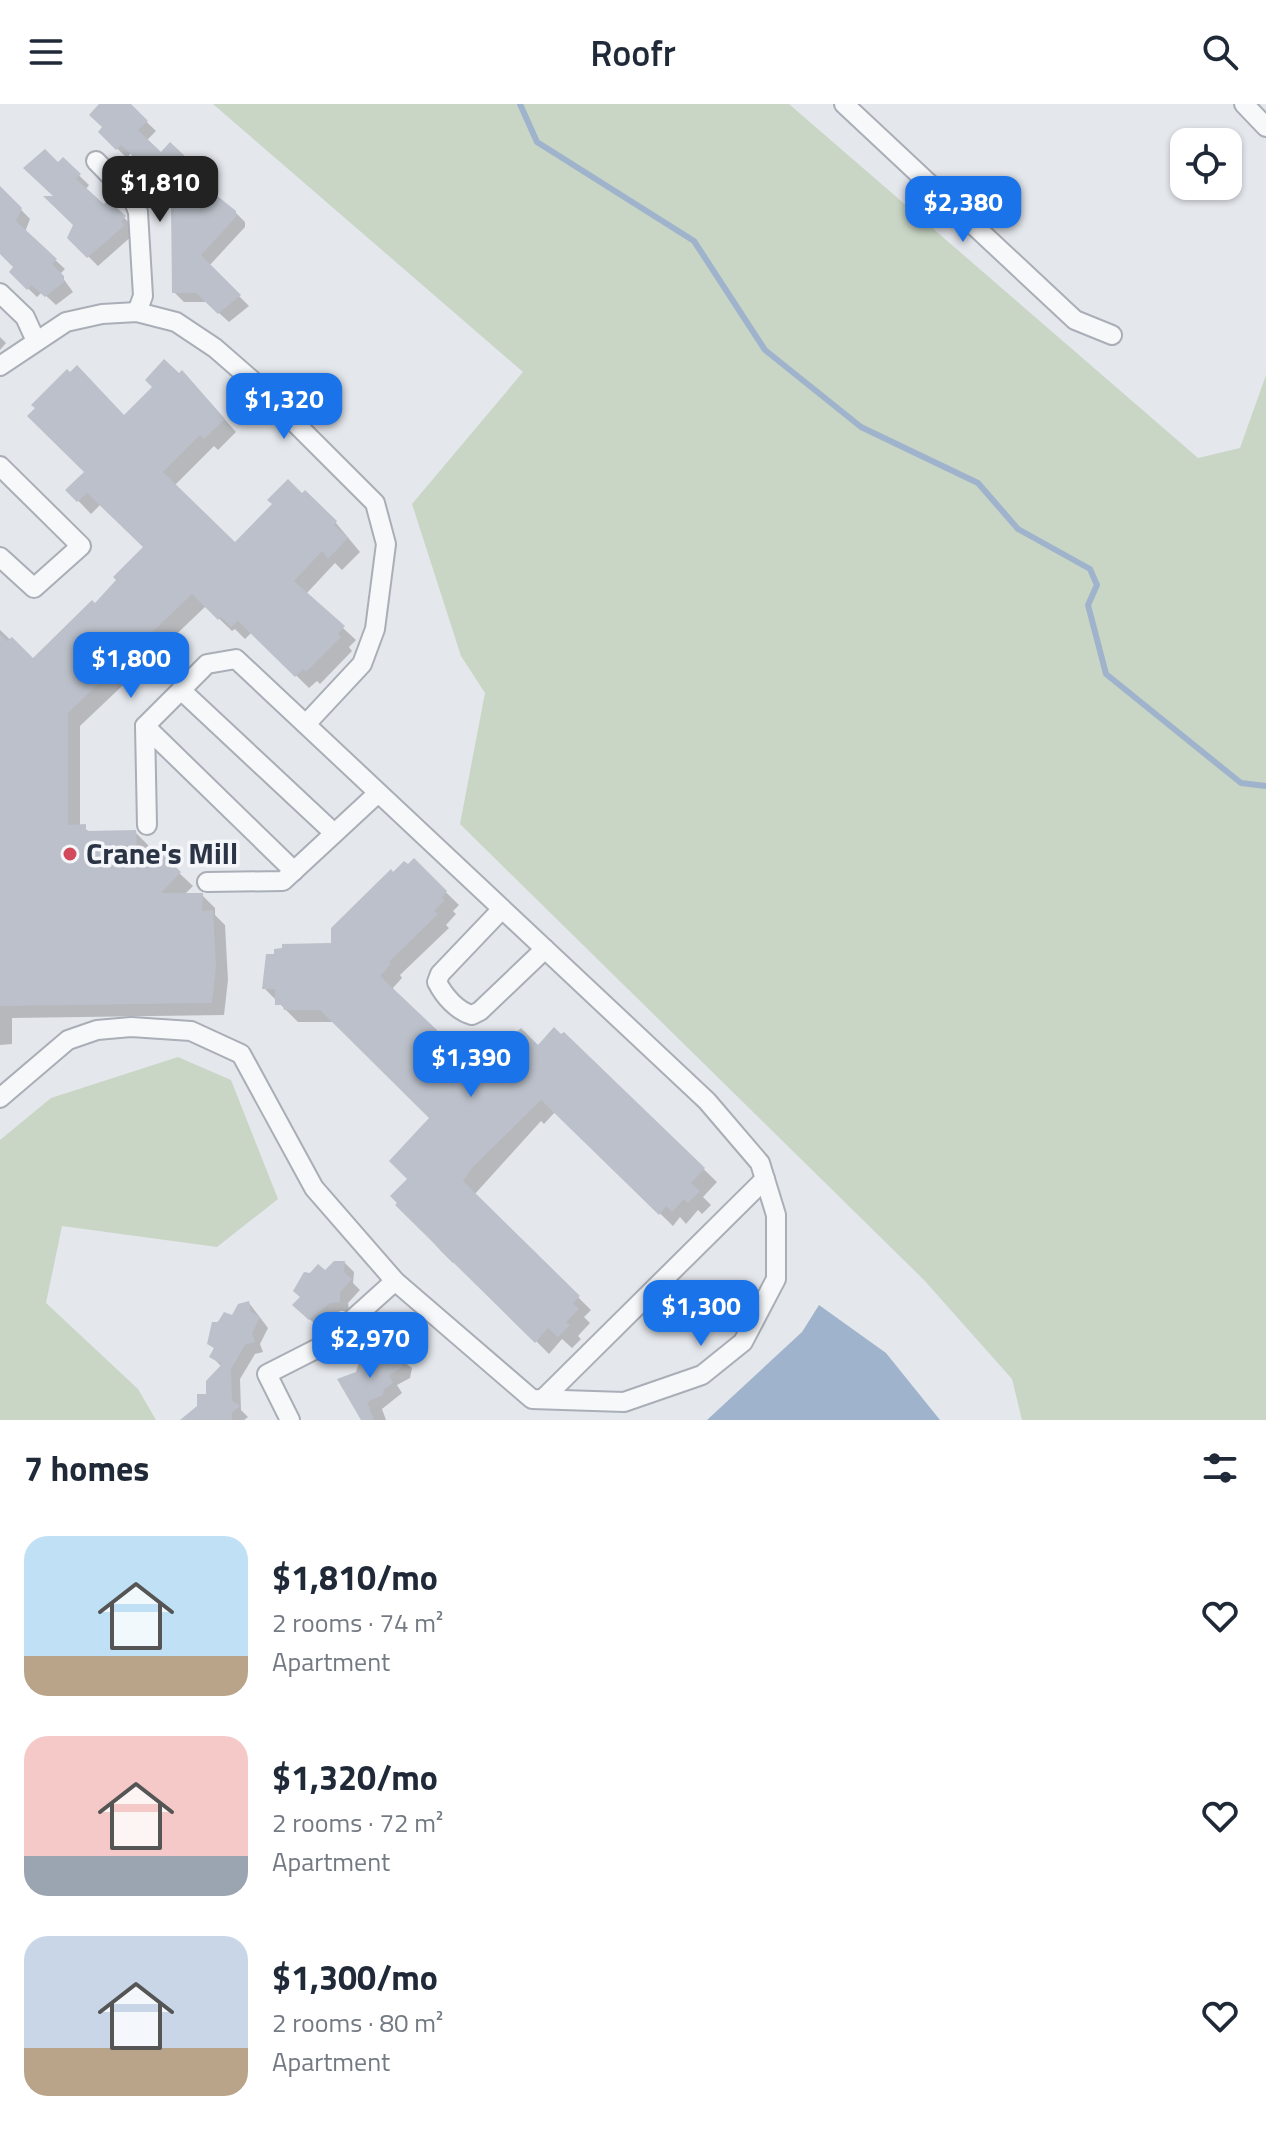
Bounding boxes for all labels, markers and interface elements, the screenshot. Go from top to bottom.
text: Roofr [590,25,676,80]
icon: menu [24,30,68,74]
icon: search [1198,30,1242,74]
map controls [1170,128,1242,200]
button: locate [1170,128,1242,200]
pin: $1,810 [95,156,225,224]
text: $1,810 [120,162,200,201]
pin: $2,380 [898,176,1028,244]
text: $2,380 [923,182,1003,221]
pin: $1,320 [219,373,349,441]
text: $1,320 [244,379,324,418]
pin: $1,800 [66,632,196,700]
text: $1,800 [91,638,171,677]
place label: Crane's Mill [86,830,238,876]
marker: Crane's Mill [61,845,79,863]
pin: $1,390 [406,1031,536,1099]
text: $1,390 [431,1037,511,1076]
pin: $1,300 [636,1280,766,1348]
text: $1,300 [661,1286,741,1325]
pin: $2,970 [305,1312,435,1380]
text: $2,970 [330,1318,410,1357]
text: 7 homes [24,1442,149,1494]
icon: filters [1198,1446,1242,1490]
text: $1,810/mo [272,1551,438,1603]
icon: home [88,1568,184,1664]
icon: heart [1198,1594,1242,1638]
text: 2 rooms · 74 m² [272,1603,443,1642]
text: Apartment [272,1642,390,1681]
text: $1,320/mo [272,1751,438,1803]
icon: home [88,1768,184,1864]
icon: heart [1198,1794,1242,1838]
text: 2 rooms · 72 m² [272,1803,443,1842]
text: Apartment [272,1842,390,1881]
text: $1,300/mo [272,1951,438,2003]
icon: home [88,1968,184,2064]
icon: heart [1198,1994,1242,2038]
text: 2 rooms · 80 m² [272,2003,443,2042]
text: Apartment [272,2042,390,2081]

